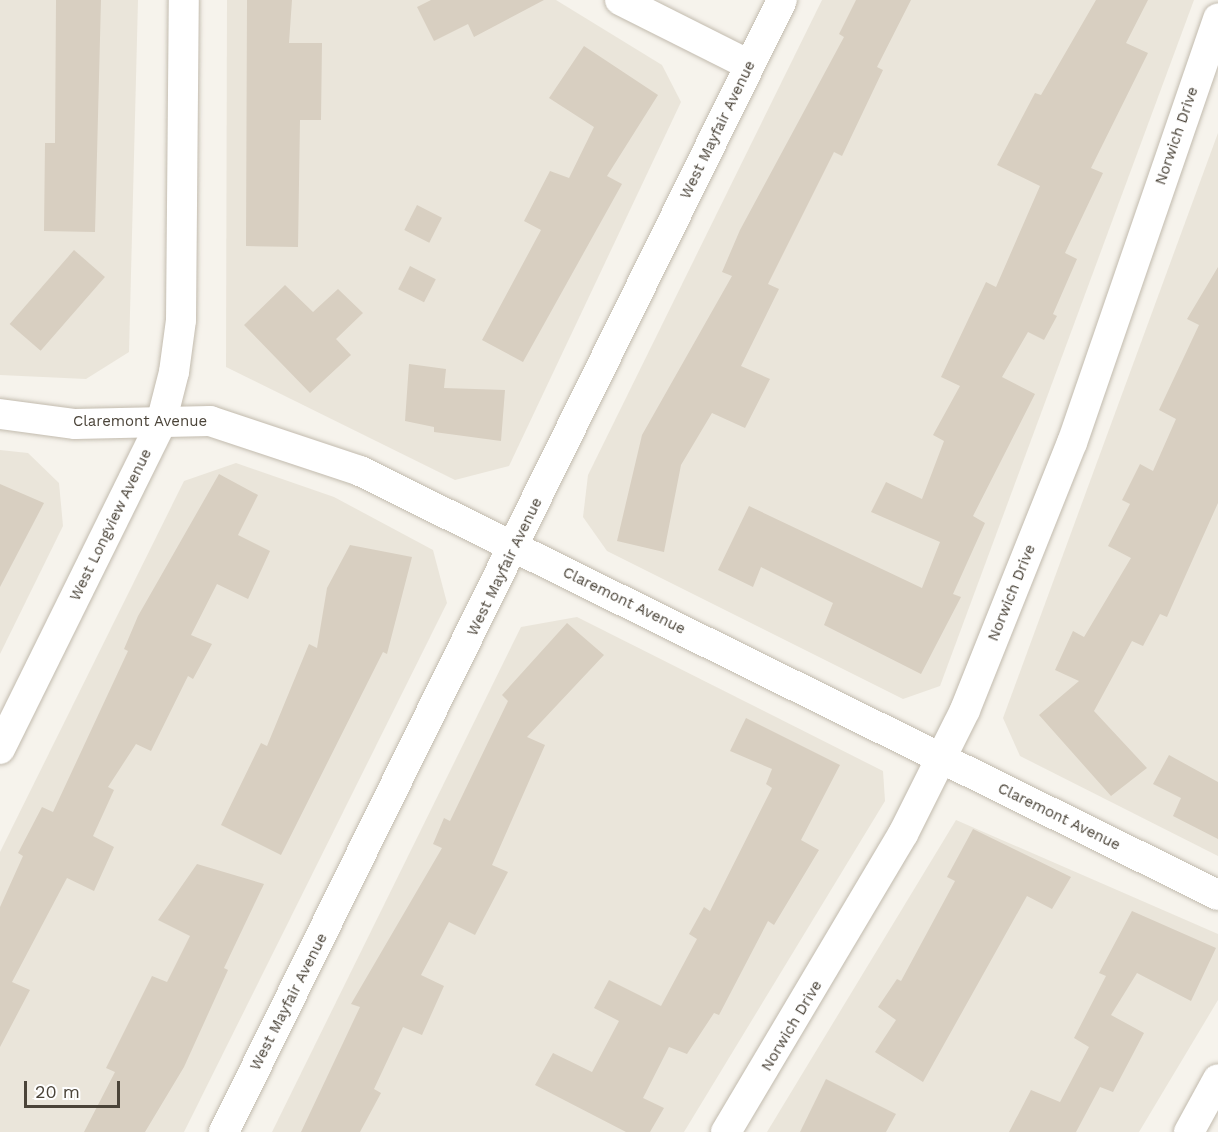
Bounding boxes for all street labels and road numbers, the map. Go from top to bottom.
street label: West Mayfair Avenue [676,57,760,203]
street label: Norwich Drive [1152,85,1202,187]
street label: Claremont Avenue [73,413,207,431]
street label: West Longview Avenue [66,446,156,604]
street label: West Mayfair Avenue [463,494,547,640]
street label: Norwich Drive [984,542,1040,644]
street label: Claremont Avenue [559,563,689,639]
street label: Claremont Avenue [994,779,1124,855]
street label: West Mayfair Avenue [246,930,332,1074]
street label: Norwich Drive [758,977,826,1075]

